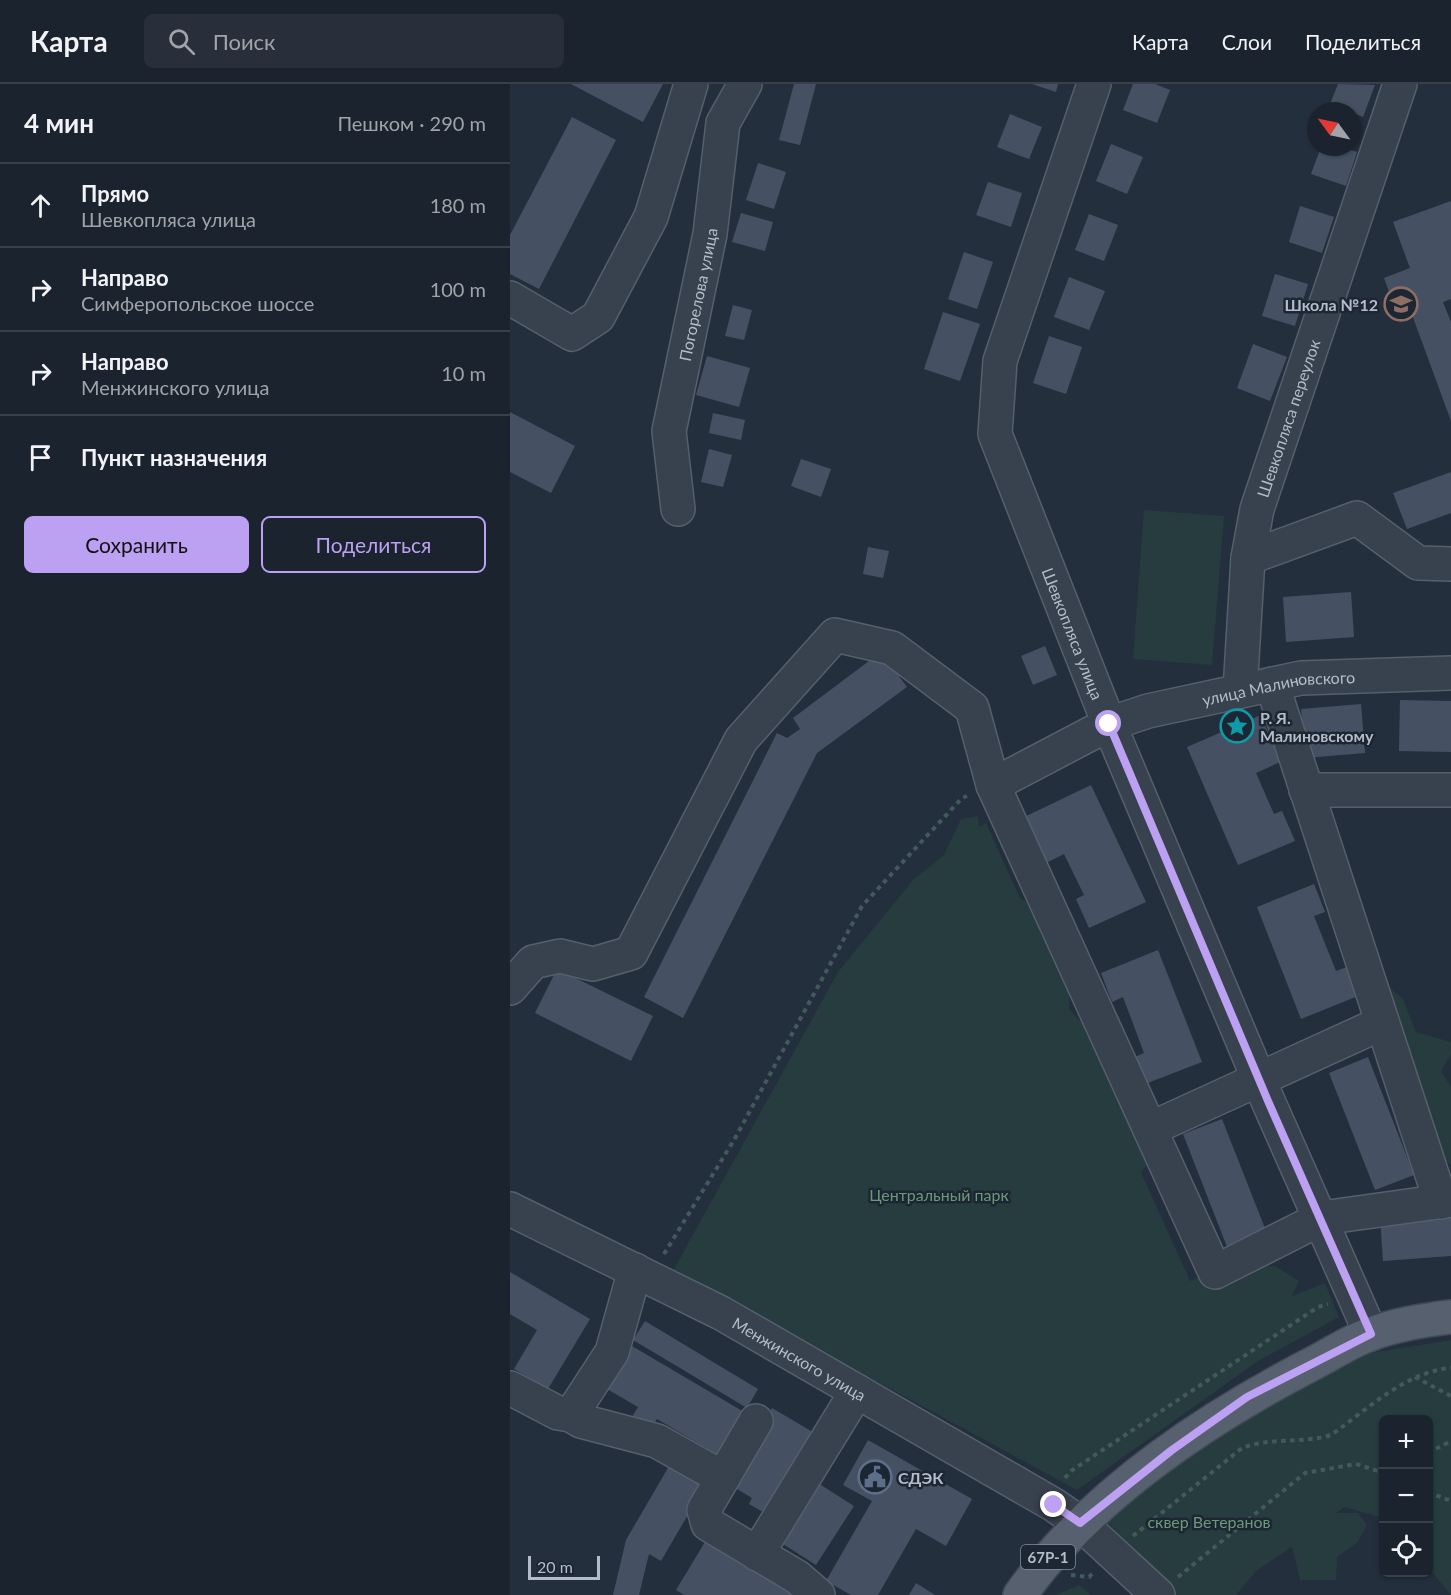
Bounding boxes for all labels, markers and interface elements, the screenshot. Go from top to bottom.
search box [144,14,564,68]
text: Карта [30,24,108,58]
icon: search [165,25,198,58]
text: Поиск [213,28,276,55]
text: Карта [1132,29,1189,54]
text: Слои [1222,29,1272,54]
text: Поделиться [1305,29,1421,54]
north arrow [1307,102,1361,156]
text: 4 мин [24,107,94,139]
text: Пешком · 290 m [337,111,486,135]
text: Прямо [81,180,149,207]
icon: ahead [24,189,57,222]
text: 180 m [430,193,486,217]
text: Шевкопляса улица [81,207,256,231]
street label: Погорелова улица [674,227,720,363]
text: Направо [81,264,169,291]
icon: right [24,273,57,306]
text: 100 m [430,277,486,301]
school or university icon: Школа №12 [1383,286,1419,322]
text: Симферопольское шоссе [81,291,314,315]
place label: Школа №12 [1284,295,1378,314]
street label: Шевкопляса переулок [1252,336,1323,499]
text: Направо [81,348,169,375]
icon: right [24,357,57,390]
text: 10 m [441,361,486,385]
text: Менжинского улица [81,375,269,399]
icon: arrive [24,441,57,474]
text: Пункт назначения [81,444,267,471]
button: Сохранить [24,516,249,573]
button: Поделиться [261,516,486,573]
street label: Шевкопляса улица [1039,565,1108,702]
street label: улица Малиновского [1200,667,1355,709]
place icon: Р. Я. Малиновскому [1219,708,1255,744]
place label: Р. Я. Малиновскому [1260,708,1374,745]
route start [1095,710,1121,736]
park label: Центральный парк [869,1185,1009,1204]
street label: Менжинского улица [730,1312,870,1404]
map controls [1379,1415,1433,1577]
button: + [1379,1415,1433,1469]
public building icon: СДЭК [857,1459,893,1495]
place label: СДЭК [898,1468,944,1487]
button: − [1379,1469,1433,1523]
route end [1040,1491,1066,1517]
park label: сквер Ветеранов [1147,1512,1271,1531]
button: locate [1379,1523,1433,1577]
road number: 67Р-1 [1021,1545,1075,1569]
scale bar [528,1553,600,1580]
text: 20 m [537,1557,573,1576]

